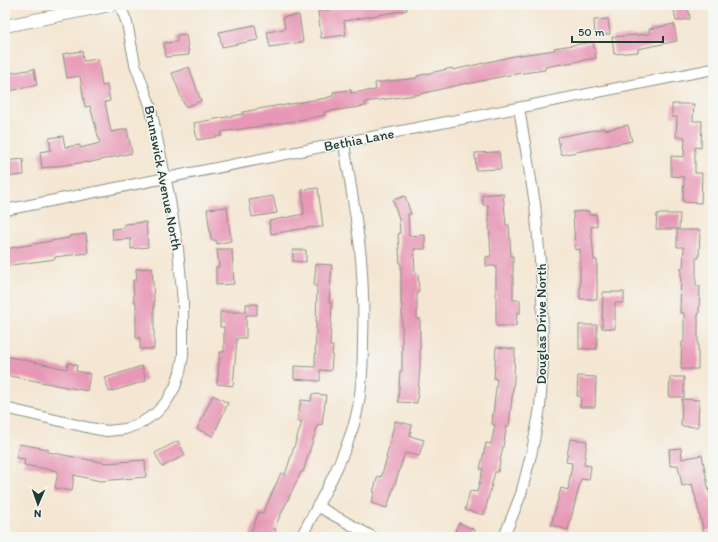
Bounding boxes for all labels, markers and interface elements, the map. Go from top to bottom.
scale bar [572,18,663,44]
text: 50 m [578,25,604,39]
street label: Brunswick Avenue North [141,104,185,252]
street label: Bethia Lane [322,125,396,155]
street label: Douglas Drive North [533,263,550,385]
north arrow [18,484,58,524]
text: N [34,507,42,520]

